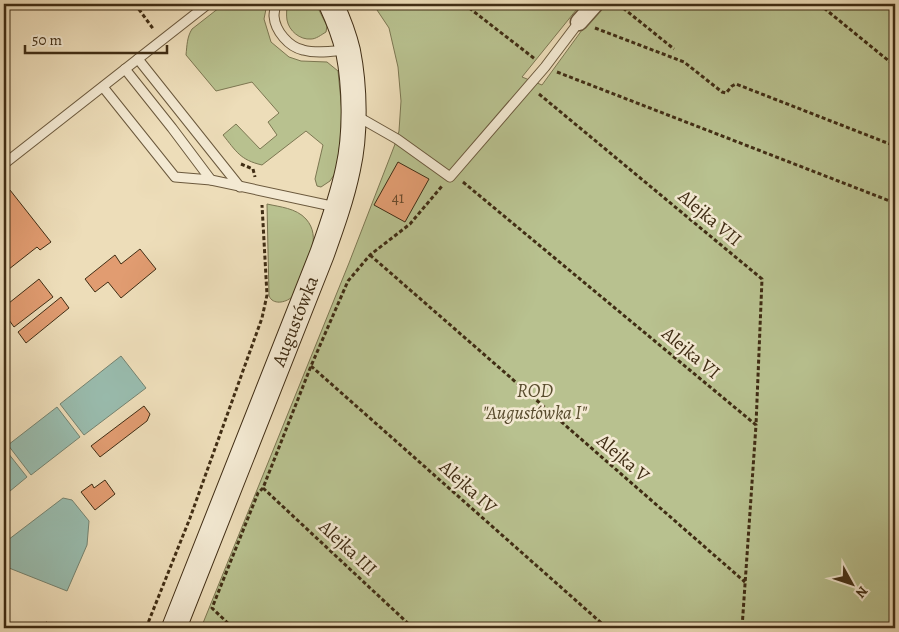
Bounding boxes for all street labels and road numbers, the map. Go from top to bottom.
street label: Alejka VII [672,183,747,252]
street label: Augustówka [265,272,325,371]
street label: Alejka VI [656,320,726,385]
street label: Alejka V [590,427,655,488]
street label: Alejka IV [433,454,503,520]
street label: Alejka III [312,514,383,582]

